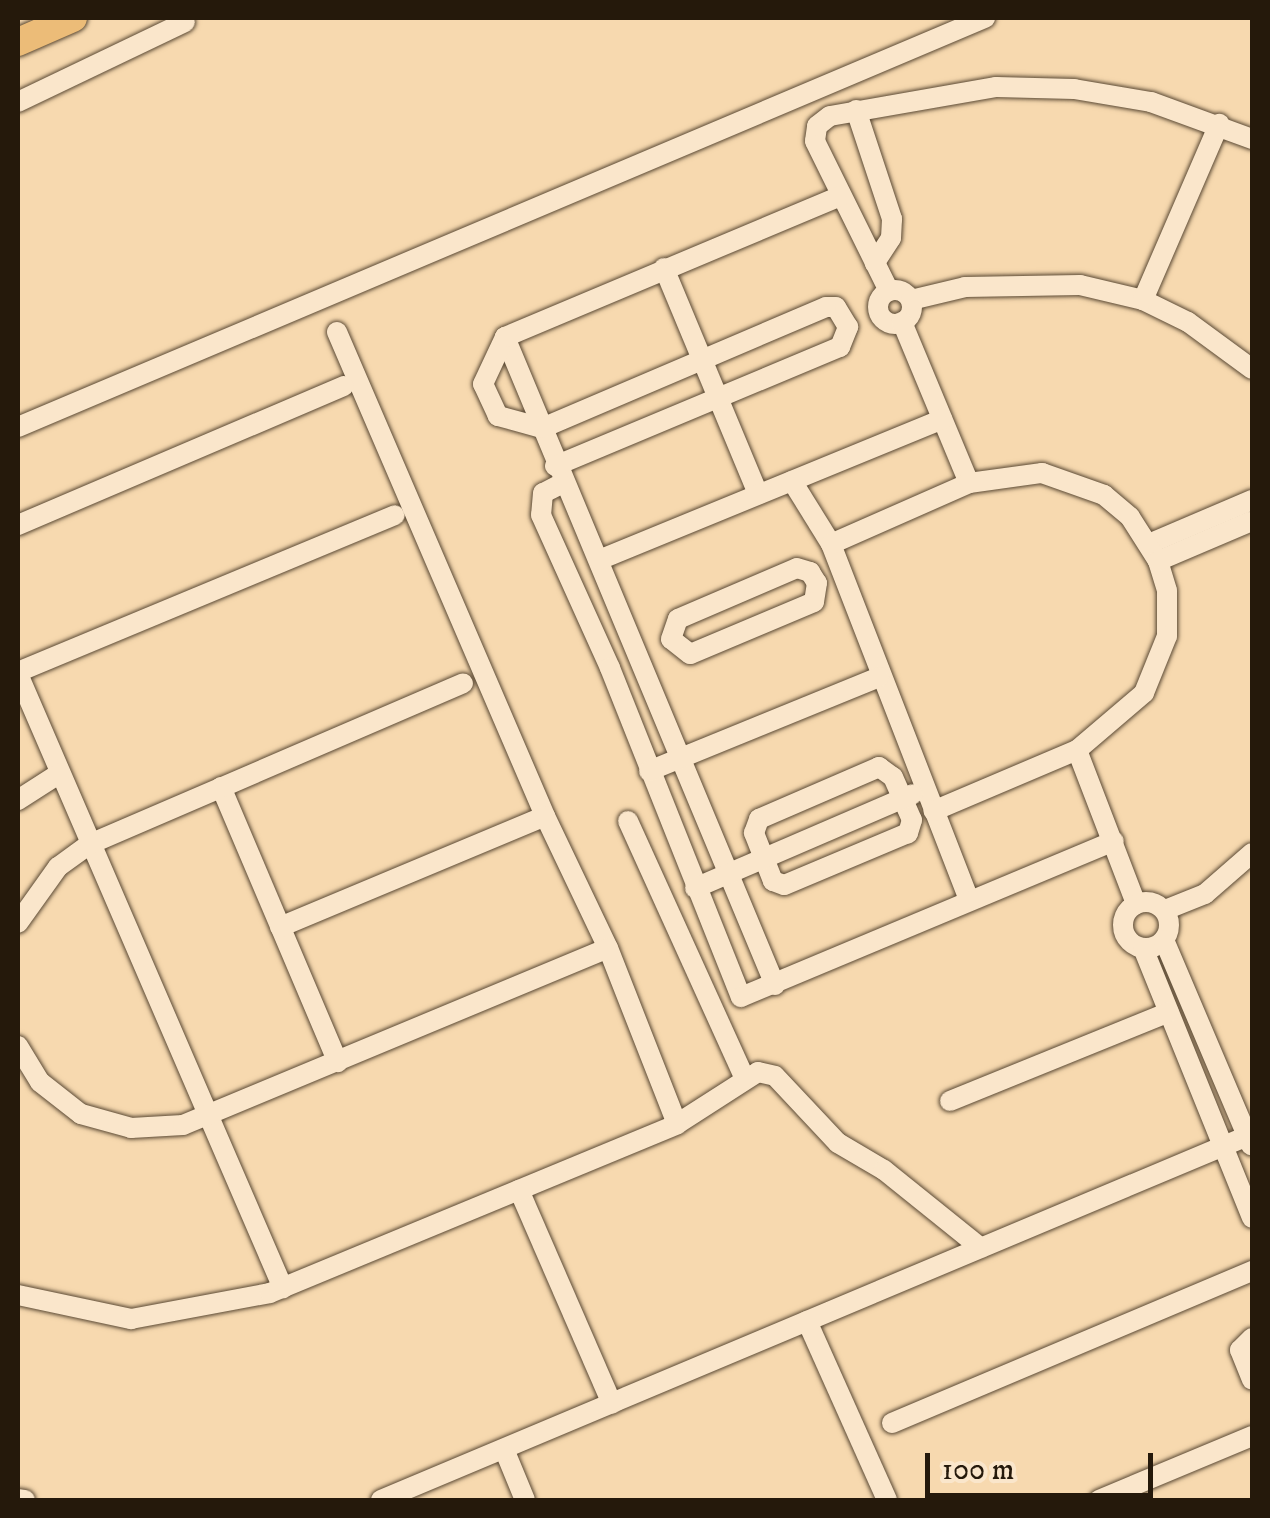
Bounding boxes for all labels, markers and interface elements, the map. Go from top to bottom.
scale bar [930,1433,1158,1495]
text: 100 m [942,1452,1014,1489]

